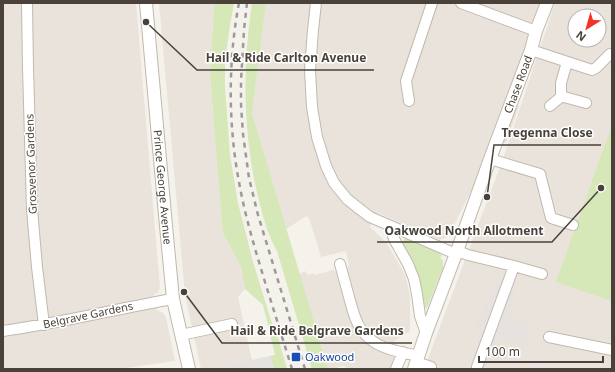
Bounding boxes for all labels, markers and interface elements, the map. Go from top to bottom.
north arrow [567,8,607,48]
text: N [573,28,589,45]
callout: Hail & Ride Carlton Avenue [197,46,374,70]
text: Hail & Ride Carlton Avenue [206,49,366,66]
street label: Chase Road [500,53,535,115]
street label: Grosvenor Gardens [21,114,40,214]
callout: Tregenna Close [494,121,601,145]
text: Tregenna Close [501,124,593,141]
street label: Prince George Avenue [150,129,176,245]
callout: Oakwood North Allotment [377,218,552,242]
text: Oakwood North Allotment [385,222,543,239]
street label: Belgrave Gardens [42,298,134,331]
callout: Hail & Ride Belgrave Gardens [222,319,412,343]
text: Hail & Ride Belgrave Gardens [230,322,404,339]
scale bar [479,338,603,364]
text: 100 m [485,343,520,360]
place label: Oakwood [305,349,354,364]
marker: Oakwood [290,351,302,363]

